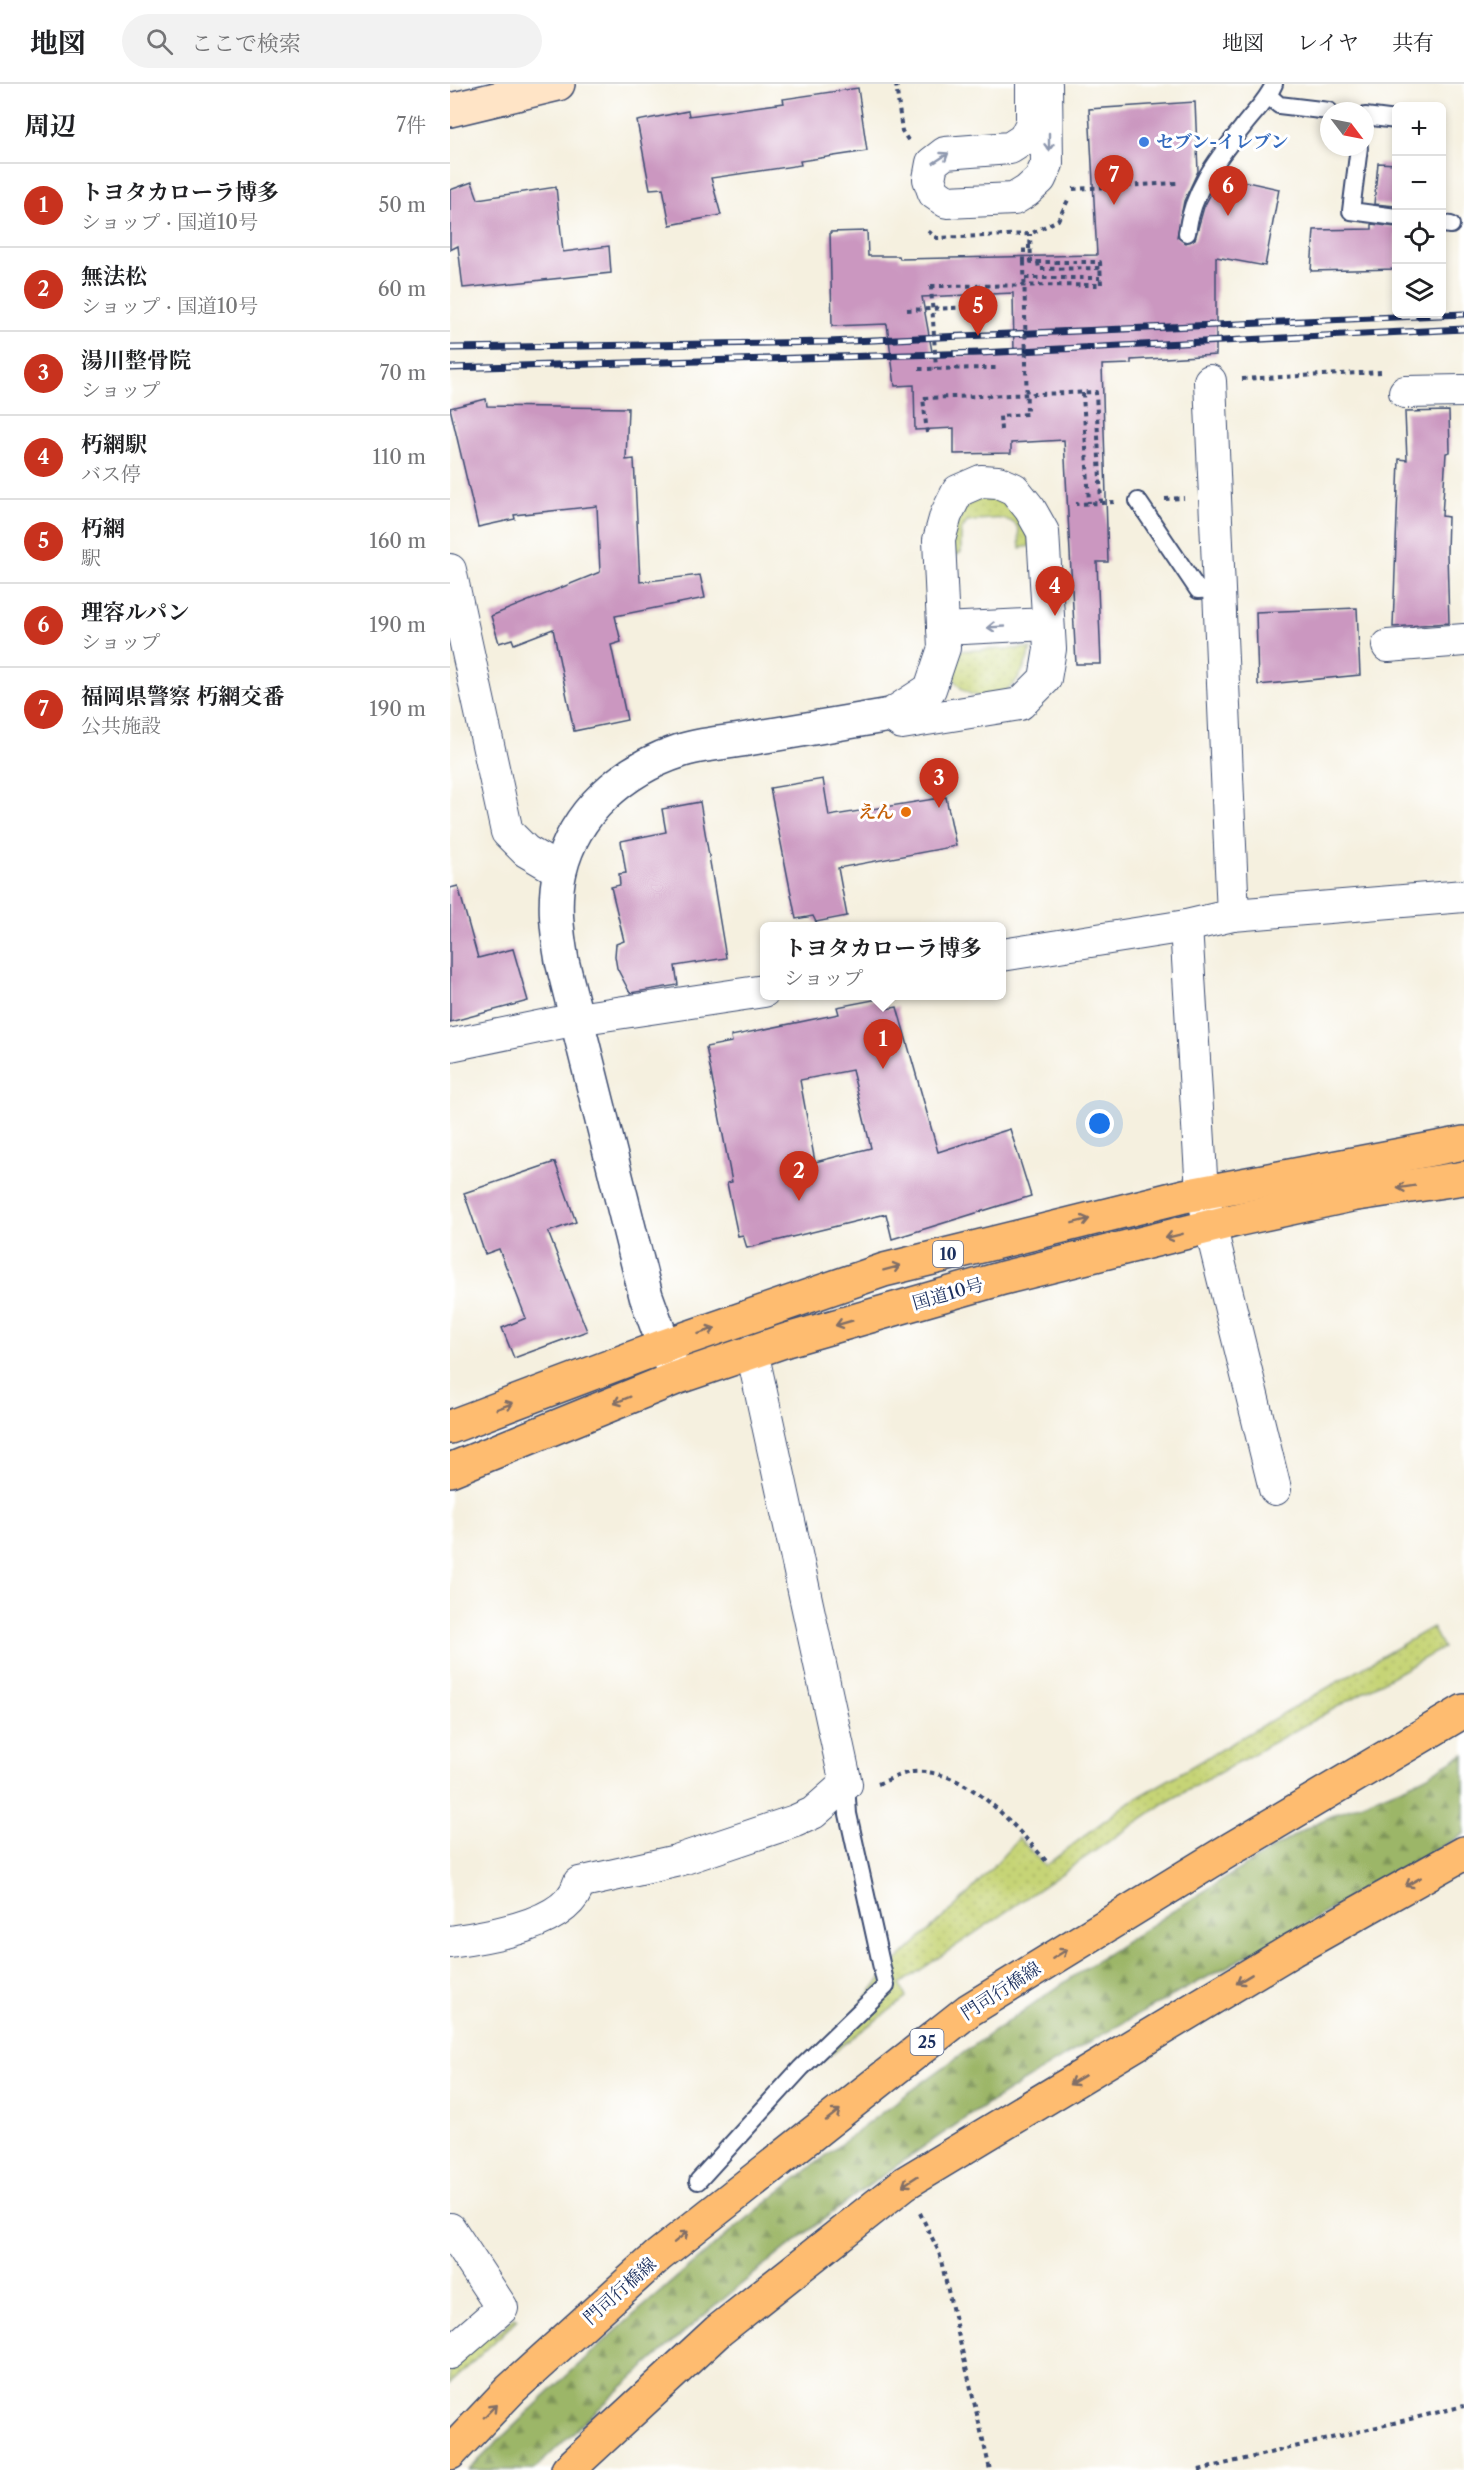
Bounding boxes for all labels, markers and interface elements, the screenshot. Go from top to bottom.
search box [122,14,542,68]
icon: search [143,25,176,58]
text: 地図 [30,26,86,60]
text: ここで検索 [191,30,301,57]
text: 地図 [1222,30,1264,55]
text: レイヤ [1297,30,1359,55]
text: 共有 [1392,30,1434,55]
north arrow [1320,102,1374,156]
map controls [1392,102,1446,318]
button: + [1392,102,1446,156]
text: 周辺 [24,110,76,142]
text: 7件 [396,113,426,137]
place label: セブン-イレブン [1156,131,1289,153]
one-way arrow [1043,132,1055,152]
marker: セブン-イレブン [1137,135,1151,149]
one-way arrow [932,151,949,164]
pin: 7 [1094,156,1134,205]
button: − [1392,156,1446,210]
pin: 6 [1208,166,1248,216]
text: トヨタカローラ博多 [81,179,279,206]
text: 1 [39,193,48,217]
text: 50 m [379,193,426,217]
text: ショップ · 国道10号 [81,210,258,234]
button: locate [1392,210,1446,264]
text: 無法松 [81,263,147,290]
button: layers [1392,264,1446,318]
text: 2 [38,277,49,301]
text: 60 m [378,277,426,301]
pin: 5 [958,286,998,336]
text: ショップ · 国道10号 [81,294,258,318]
text: 湯川整骨院 [81,347,191,374]
text: 3 [38,361,49,385]
text: 70 m [380,361,426,385]
text: ショップ [81,378,161,402]
text: 朽網駅 [81,431,147,458]
text: 4 [38,445,49,469]
text: 110 m [373,445,426,469]
text: バス停 [81,462,141,486]
text: 朽網 [81,515,125,542]
text: 5 [38,529,49,553]
text: 160 m [369,529,426,553]
text: 駅 [81,546,101,570]
pin: 4 [1036,566,1074,616]
text: 理容ルパン [81,599,189,626]
text: 6 [38,613,49,637]
text: 190 m [369,613,426,637]
one-way arrow [986,621,1006,632]
text: ショップ [81,630,161,654]
text: 福岡県警察 朽網交番 [81,683,285,710]
text: 7 [38,697,49,721]
text: 190 m [369,697,426,721]
text: 公共施設 [81,714,161,738]
pin: 3 [920,758,958,808]
place label: えん [858,801,894,823]
marker: えん [899,805,913,819]
popup [760,922,1006,1000]
text: トヨタカローラ博多 [784,935,982,962]
text: ショップ [784,966,864,990]
pin: 1 [864,1020,902,1069]
your location [1085,1109,1114,1138]
pin: 2 [780,1152,818,1201]
one-way arrow [1397,1181,1417,1192]
one-way arrow [1071,1214,1090,1226]
one-way arrow [1165,1230,1184,1242]
road number: 10 [933,1241,963,1267]
one-way arrow [882,1262,901,1273]
street label: 国道10号 [910,1273,986,1315]
one-way arrow [835,1318,854,1329]
one-way arrow [697,1325,716,1336]
one-way arrow [613,1395,631,1406]
one-way arrow [495,1400,514,1411]
one-way arrow [1405,1876,1422,1888]
one-way arrow [1051,1947,1068,1959]
street label: 門司行橋線 [957,1957,1045,2025]
one-way arrow [1236,1974,1253,1986]
road number: 25 [910,2029,944,2055]
one-way arrow [1069,2074,1086,2086]
one-way arrow [825,2109,841,2122]
one-way arrow [902,2175,919,2187]
one-way arrow [673,2231,689,2244]
street label: 門司行橋線 [579,2253,661,2329]
one-way arrow [483,2403,498,2418]

